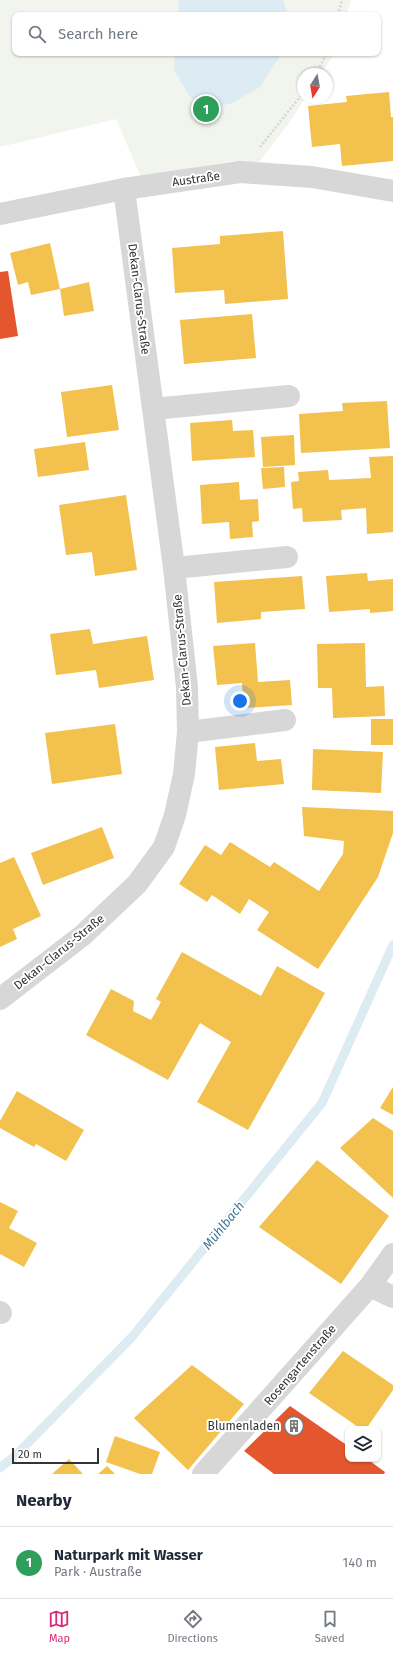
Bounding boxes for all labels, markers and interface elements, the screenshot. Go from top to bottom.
search box [12,12,381,56]
icon: search [26,23,48,45]
text: Search here [58,25,138,43]
north arrow [297,68,333,104]
pin: 1 [193,94,219,124]
street label: Austraße [171,169,221,189]
street label: Dekan-Clarus-Straße [125,243,153,355]
street label: Dekan-Clarus-Straße [170,594,194,706]
your location [230,691,250,711]
street label: Dekan-Clarus-Straße [11,911,107,993]
water label: Mühlbach [199,1198,247,1252]
street label: Rosengartenstraße [261,1322,339,1408]
building icon: Blumenladen [283,1415,305,1437]
place label: Blumenladen [208,1419,280,1433]
map controls [345,1426,381,1462]
button: layers [345,1426,381,1462]
scale bar [12,1446,99,1465]
text: 20 m [18,1448,42,1461]
text: Nearby [16,1490,71,1511]
text: Naturpark mit Wasser [54,1546,203,1564]
text: 1 [26,1555,32,1570]
text: 140 m [343,1555,377,1570]
text: Park · Austraße [54,1564,142,1579]
tab: Map [48,1608,70,1645]
tab: Directions [167,1608,218,1645]
tab: Saved [315,1608,345,1645]

